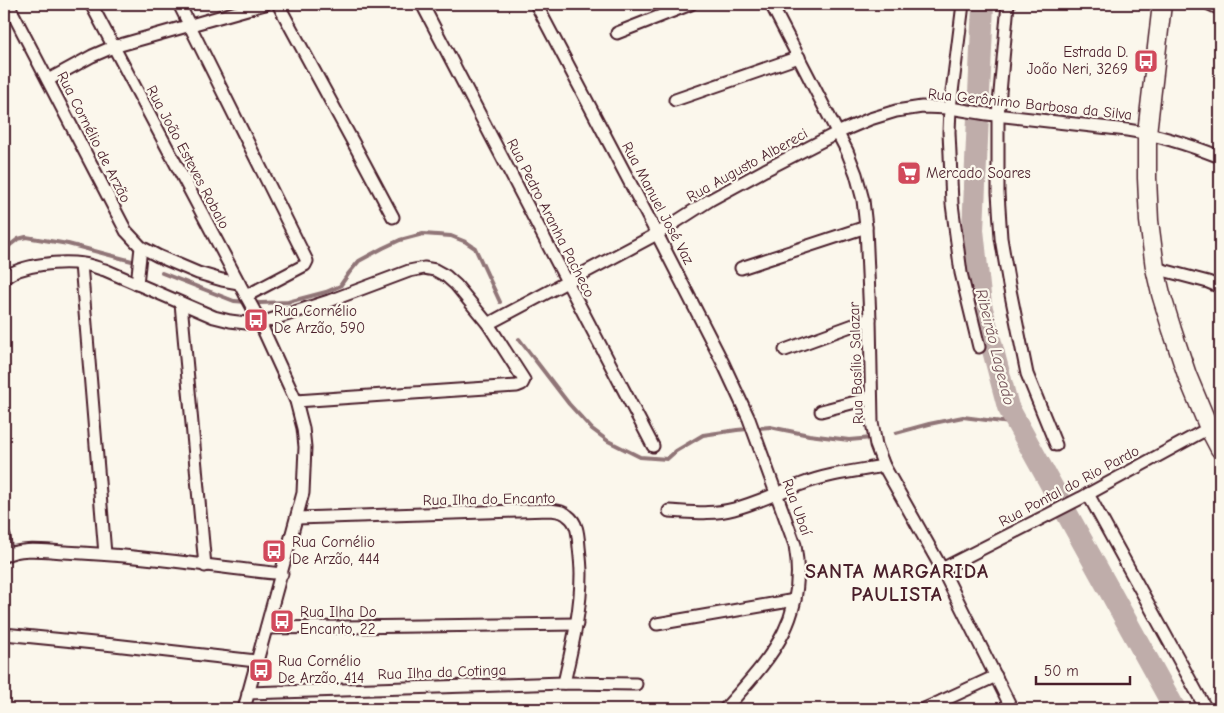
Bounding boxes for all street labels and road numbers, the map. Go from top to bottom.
street label: Rua Cornélio de Arzão [53,68,135,206]
street label: Rua João Esteves Robalo [143,82,234,232]
street label: Rua Gerônimo Barbosa da Silva [927,84,1133,124]
street label: Rua Augusto Albereci [683,124,811,206]
street label: Rua Pedro Aranha Pacheco [503,136,599,301]
street label: Rua Manuel José Vaz [618,139,698,268]
street label: Rua Basílio Salazar [845,301,867,425]
street label: Rua Pontal do Rio Pardo [996,441,1142,531]
street label: Rua Ubaí [778,476,816,538]
street label: Rua Ilha do Encanto [423,489,556,509]
street label: Rua Ilha da Cotinga [377,661,507,683]

